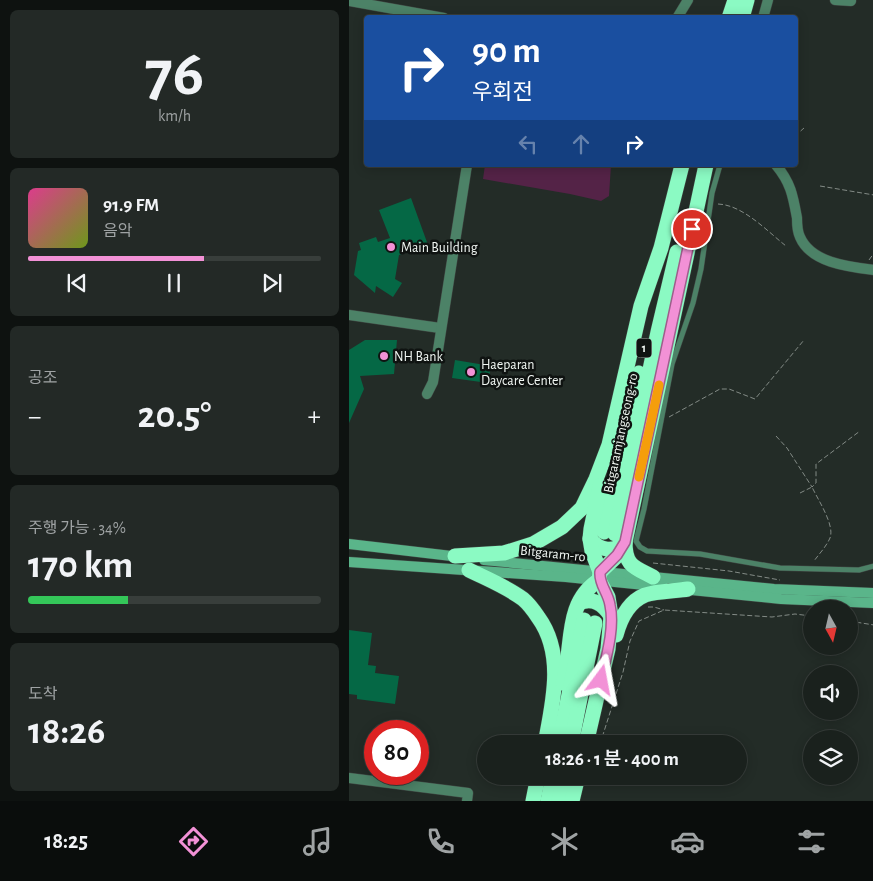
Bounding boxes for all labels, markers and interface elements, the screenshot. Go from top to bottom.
text: 90 m [472,34,541,69]
icon: right [389,35,454,100]
text: 76 [145,42,204,107]
text: 우회전 [472,81,533,103]
text: km/h [158,108,191,124]
icon: left [514,130,542,158]
icon: ahead [567,130,595,158]
icon: right [620,130,648,158]
text: 91.9 FM [103,196,159,215]
pin [671,208,713,250]
icon: arrive [678,215,706,243]
text: 음악 [103,223,132,239]
marker: Main Building [385,241,397,253]
place label: Main Building [401,241,478,255]
icon: previous [63,269,91,297]
icon: pause [160,269,188,297]
icon: next [258,269,286,297]
road number: 1 [637,338,651,358]
marker: NH Bank [378,350,390,362]
place label: NH Bank [394,350,444,364]
place label: Haeparan Daycare Center [481,358,563,388]
marker: Haeparan Daycare Center [465,366,477,378]
text: 공조 [28,370,57,386]
street label: Bitgaramjangseong-ro [601,372,641,494]
text: 20.5° [138,397,211,435]
text: − [28,403,41,431]
text: + [308,403,321,431]
text: 주행 가능 · 34% [28,520,126,536]
street label: Bitgaram-ro [520,544,586,564]
text: 170 km [28,547,133,585]
north arrow [803,600,858,655]
map controls [803,600,858,785]
position arrow [574,653,626,705]
button: sound [803,665,858,720]
text: 도착 [28,686,57,702]
text: 18:26 [28,713,105,751]
speed limit sign: 80 [364,720,429,785]
button: layers [803,730,858,785]
text: 18:26 · 1 분 · 400 m [545,750,679,769]
icon: directions [176,824,211,859]
icon: music [300,824,335,859]
icon: phone [423,824,458,859]
icon: climate [547,824,582,859]
icon: car [670,824,705,859]
icon: filters [794,824,829,859]
text: 18:25 [44,830,88,852]

